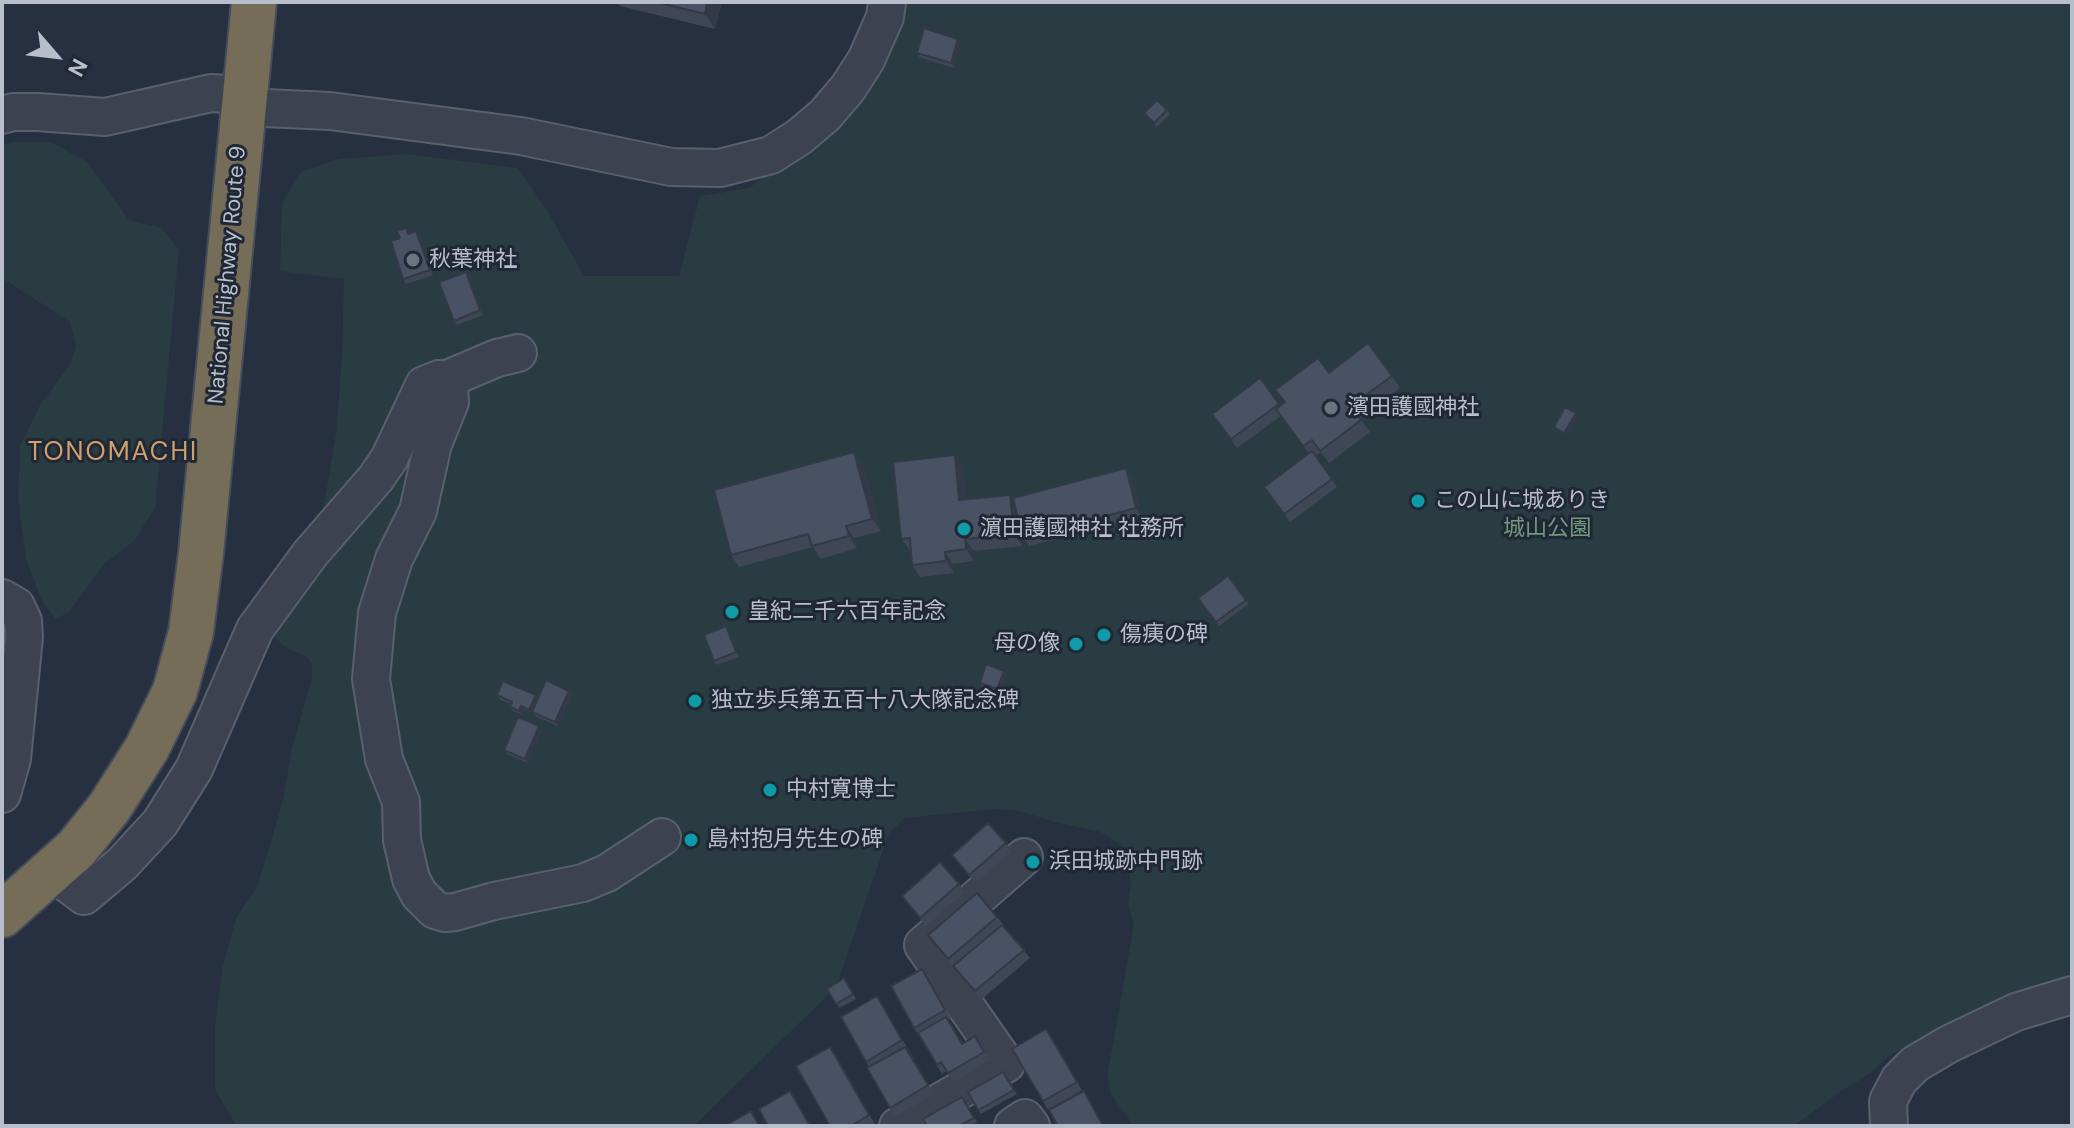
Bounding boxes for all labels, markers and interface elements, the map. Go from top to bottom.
north arrow [16,16,96,96]
text: N [61,54,94,81]
street label: National Highway Route 9 [204,145,252,405]
place label: 秋葉神社 [429,247,517,273]
marker: 秋葉神社 [404,251,422,269]
place label: 濱田護國神社 [1347,395,1479,421]
marker: 濱田護國神社 [1322,399,1340,417]
district label: TONOMACHI [28,437,198,469]
place label: この山に城ありき [1434,488,1610,514]
marker: この山に城ありき [1409,492,1427,510]
place label: 濵田護國神社 社務所 [980,516,1184,542]
park label: 城山公園 [1503,516,1591,542]
marker: 濵田護國神社 社務所 [955,520,973,538]
place label: 皇紀二千六百年記念 [748,599,946,625]
marker: 皇紀二千六百年記念 [723,603,741,621]
place label: 傷痍の碑 [1120,622,1208,648]
marker: 傷痍の碑 [1095,626,1113,644]
place label: 母の像 [994,631,1060,657]
marker: 母の像 [1067,635,1085,653]
place label: 独立歩兵第五百十八大隊記念碑 [711,688,1019,714]
marker: 独立歩兵第五百十八大隊記念碑 [686,692,704,710]
place label: 中村寛博士 [786,777,896,803]
marker: 中村寛博士 [761,781,779,799]
place label: 島村抱月先生の碑 [707,827,883,853]
marker: 島村抱月先生の碑 [682,831,700,849]
place label: 浜田城跡中門跡 [1049,849,1203,875]
marker: 浜田城跡中門跡 [1024,853,1042,871]

